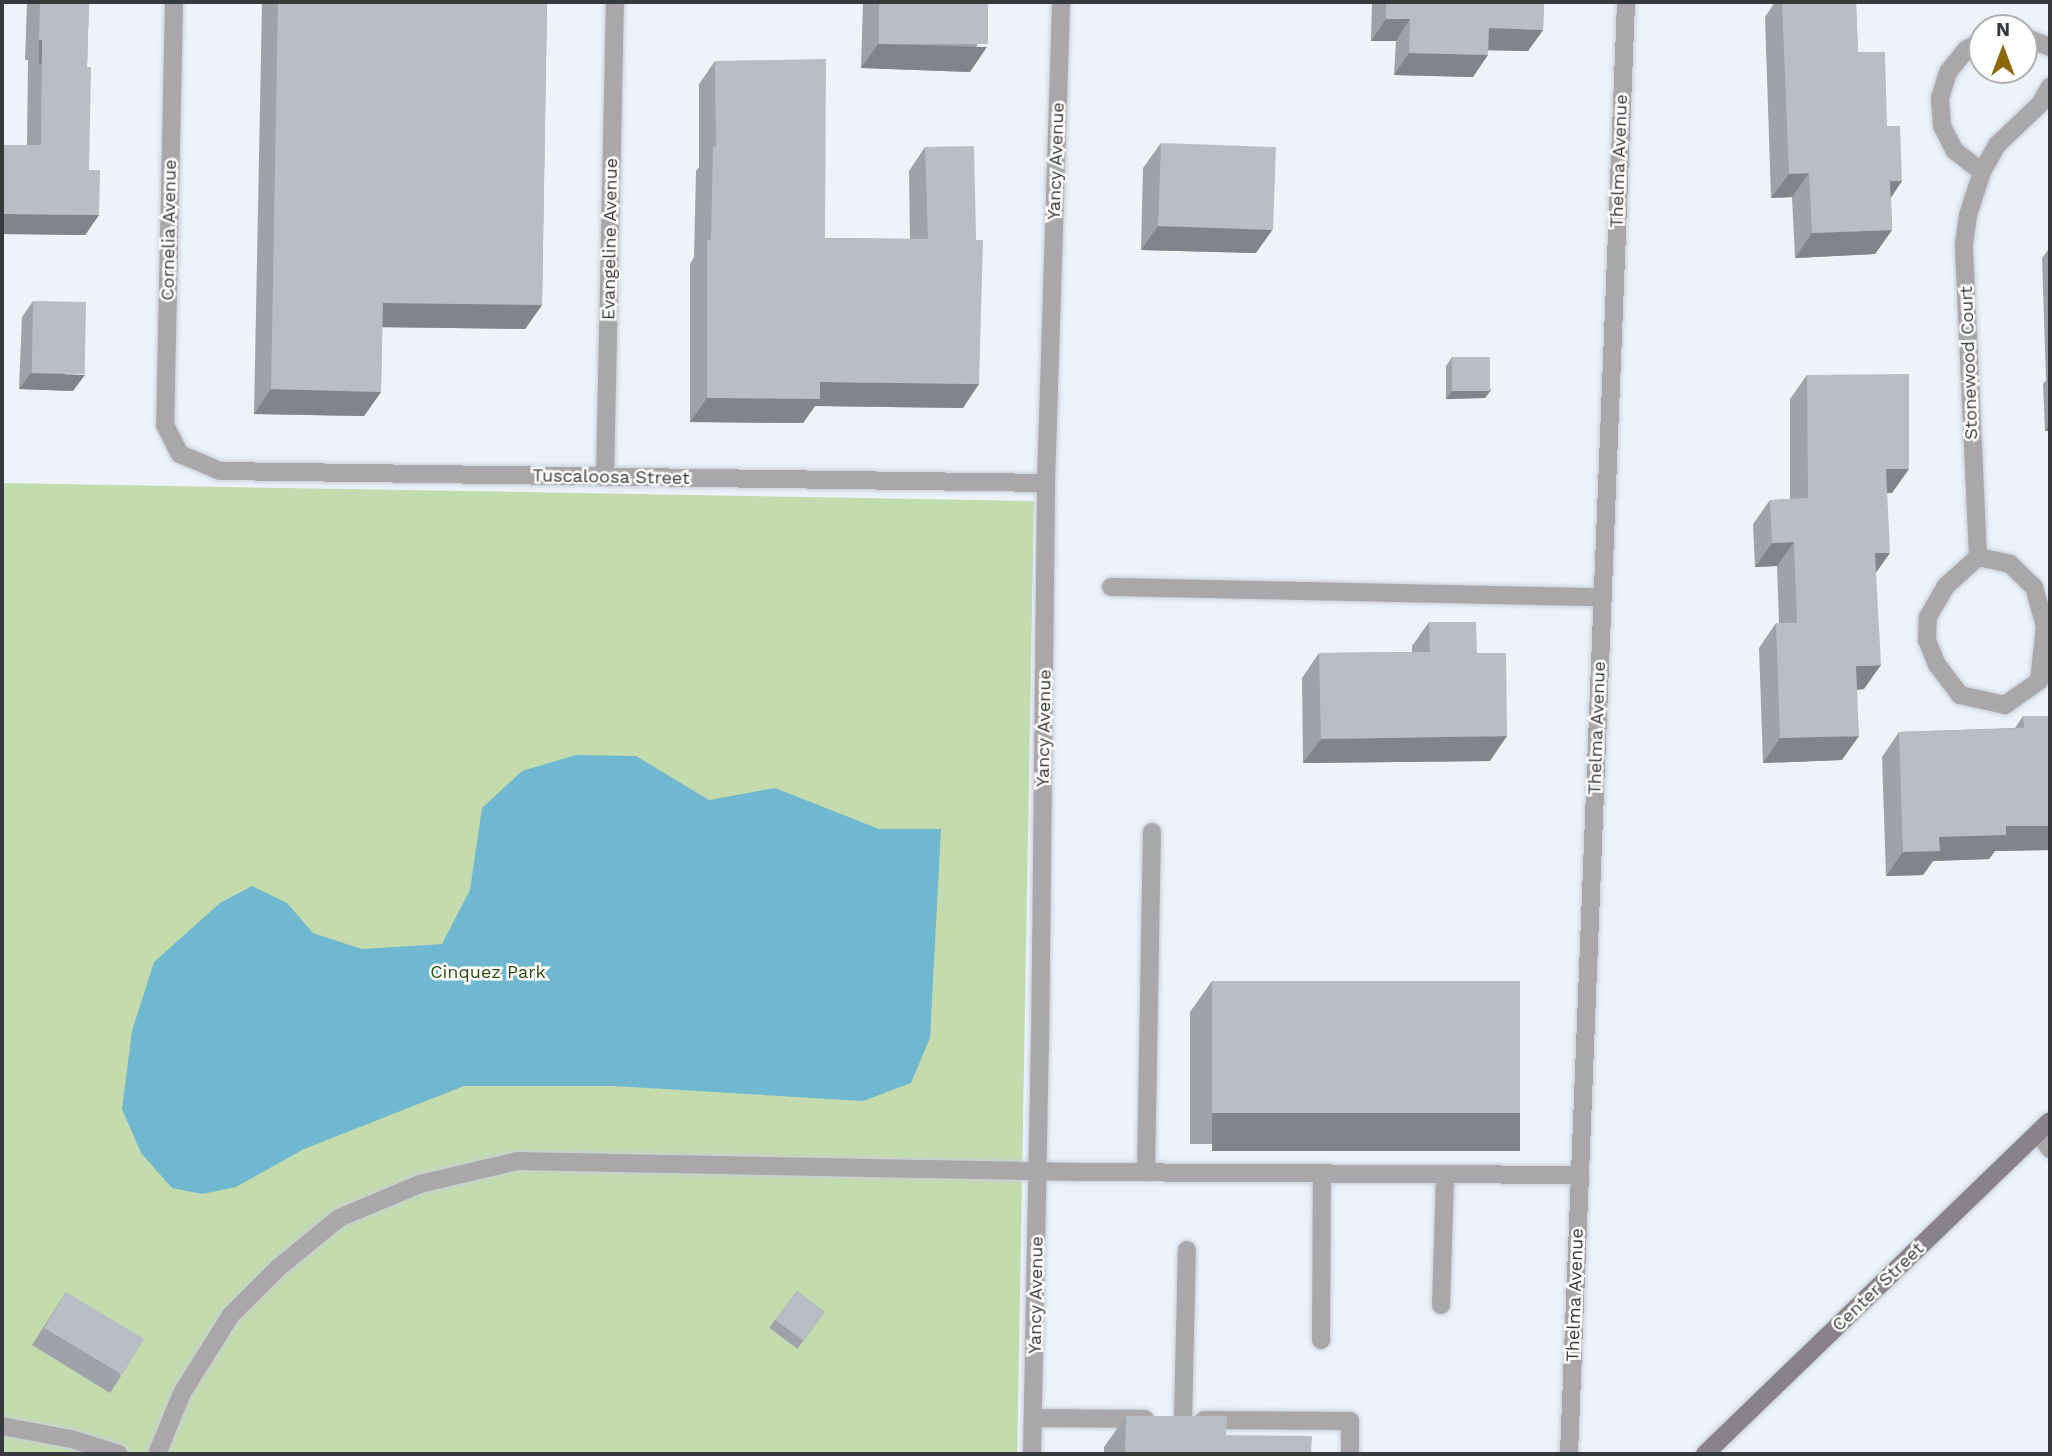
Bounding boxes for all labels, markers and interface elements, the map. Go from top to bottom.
north arrow [1968,14,2038,84]
text: N [1996,18,2010,41]
street label: Thelma Avenue [1606,93,1632,229]
street label: Yancy Avenue [1043,101,1069,221]
street label: Evangeline Avenue [598,157,622,321]
street label: Cornelia Avenue [157,159,181,301]
street label: Stonewood Court [1956,286,1982,440]
street label: Tuscaloosa Street [532,465,690,489]
street label: Thelma Avenue [1584,660,1610,796]
street label: Yancy Avenue [1032,668,1056,788]
park label: Cinquez Park [430,961,546,983]
street label: Thelma Avenue [1562,1227,1588,1363]
street label: Yancy Avenue [1024,1235,1048,1355]
street label: Center Street [1828,1238,1928,1336]

